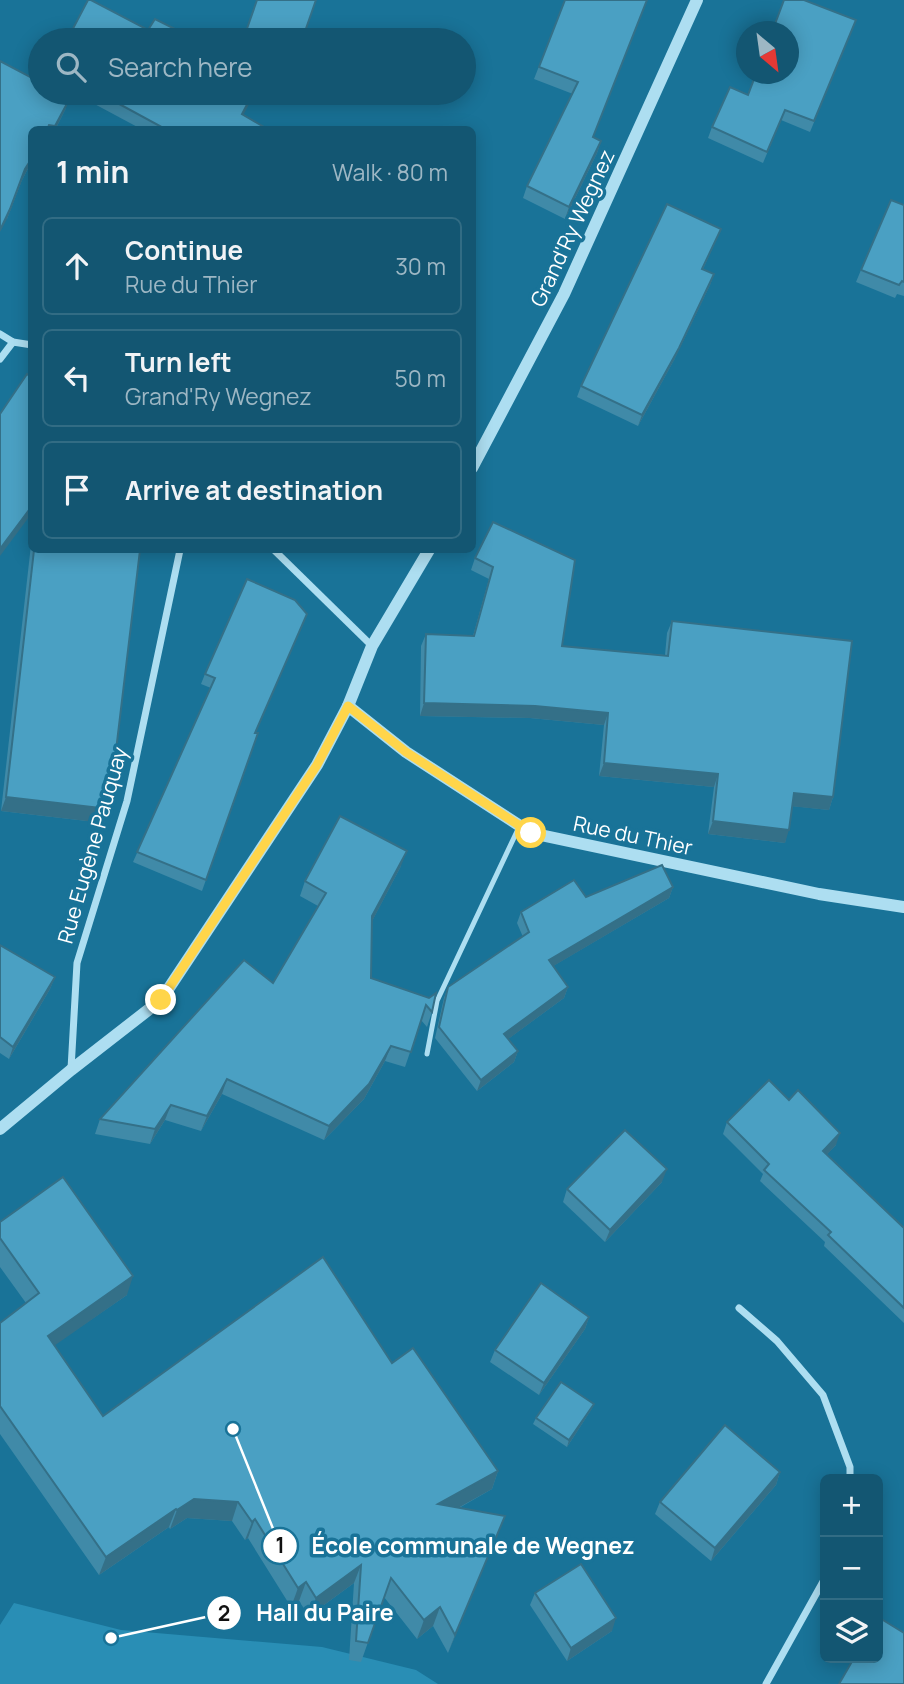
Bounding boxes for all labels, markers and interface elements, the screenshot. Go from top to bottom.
north arrow [736,21,799,84]
search box [28,28,476,105]
icon: search [52,48,90,86]
text: Search here [108,49,253,85]
street label: Grand'Ry Wegnez [523,145,621,311]
text: 1 min [56,151,129,192]
text: Walk · 80 m [332,156,448,188]
text: Continue [125,232,243,268]
icon: ahead [58,247,96,285]
text: 30 m [395,250,446,282]
text: Rue du Thier [125,268,258,300]
text: Turn left [125,344,232,380]
icon: left [58,359,96,397]
text: 50 m [395,362,446,394]
text: Grand'Ry Wegnez [125,380,312,412]
icon: arrive [58,471,96,509]
text: Arrive at destination [125,472,383,508]
street label: Rue Eugène Pauquay [51,743,133,947]
street label: Rue du Thier [571,809,696,861]
route start [515,817,546,848]
route end [145,984,176,1015]
map controls [820,1474,883,1663]
button: + [820,1474,883,1537]
callout: École communale de Wegnez [262,1524,648,1568]
text: École communale de Wegnez [312,1529,634,1561]
text: 1 [275,1531,285,1559]
button: − [820,1537,883,1600]
callout: Hall du Paire [207,1591,407,1635]
text: Hall du Paire [256,1596,394,1628]
text: 2 [218,1599,230,1627]
button: layers [820,1600,883,1663]

